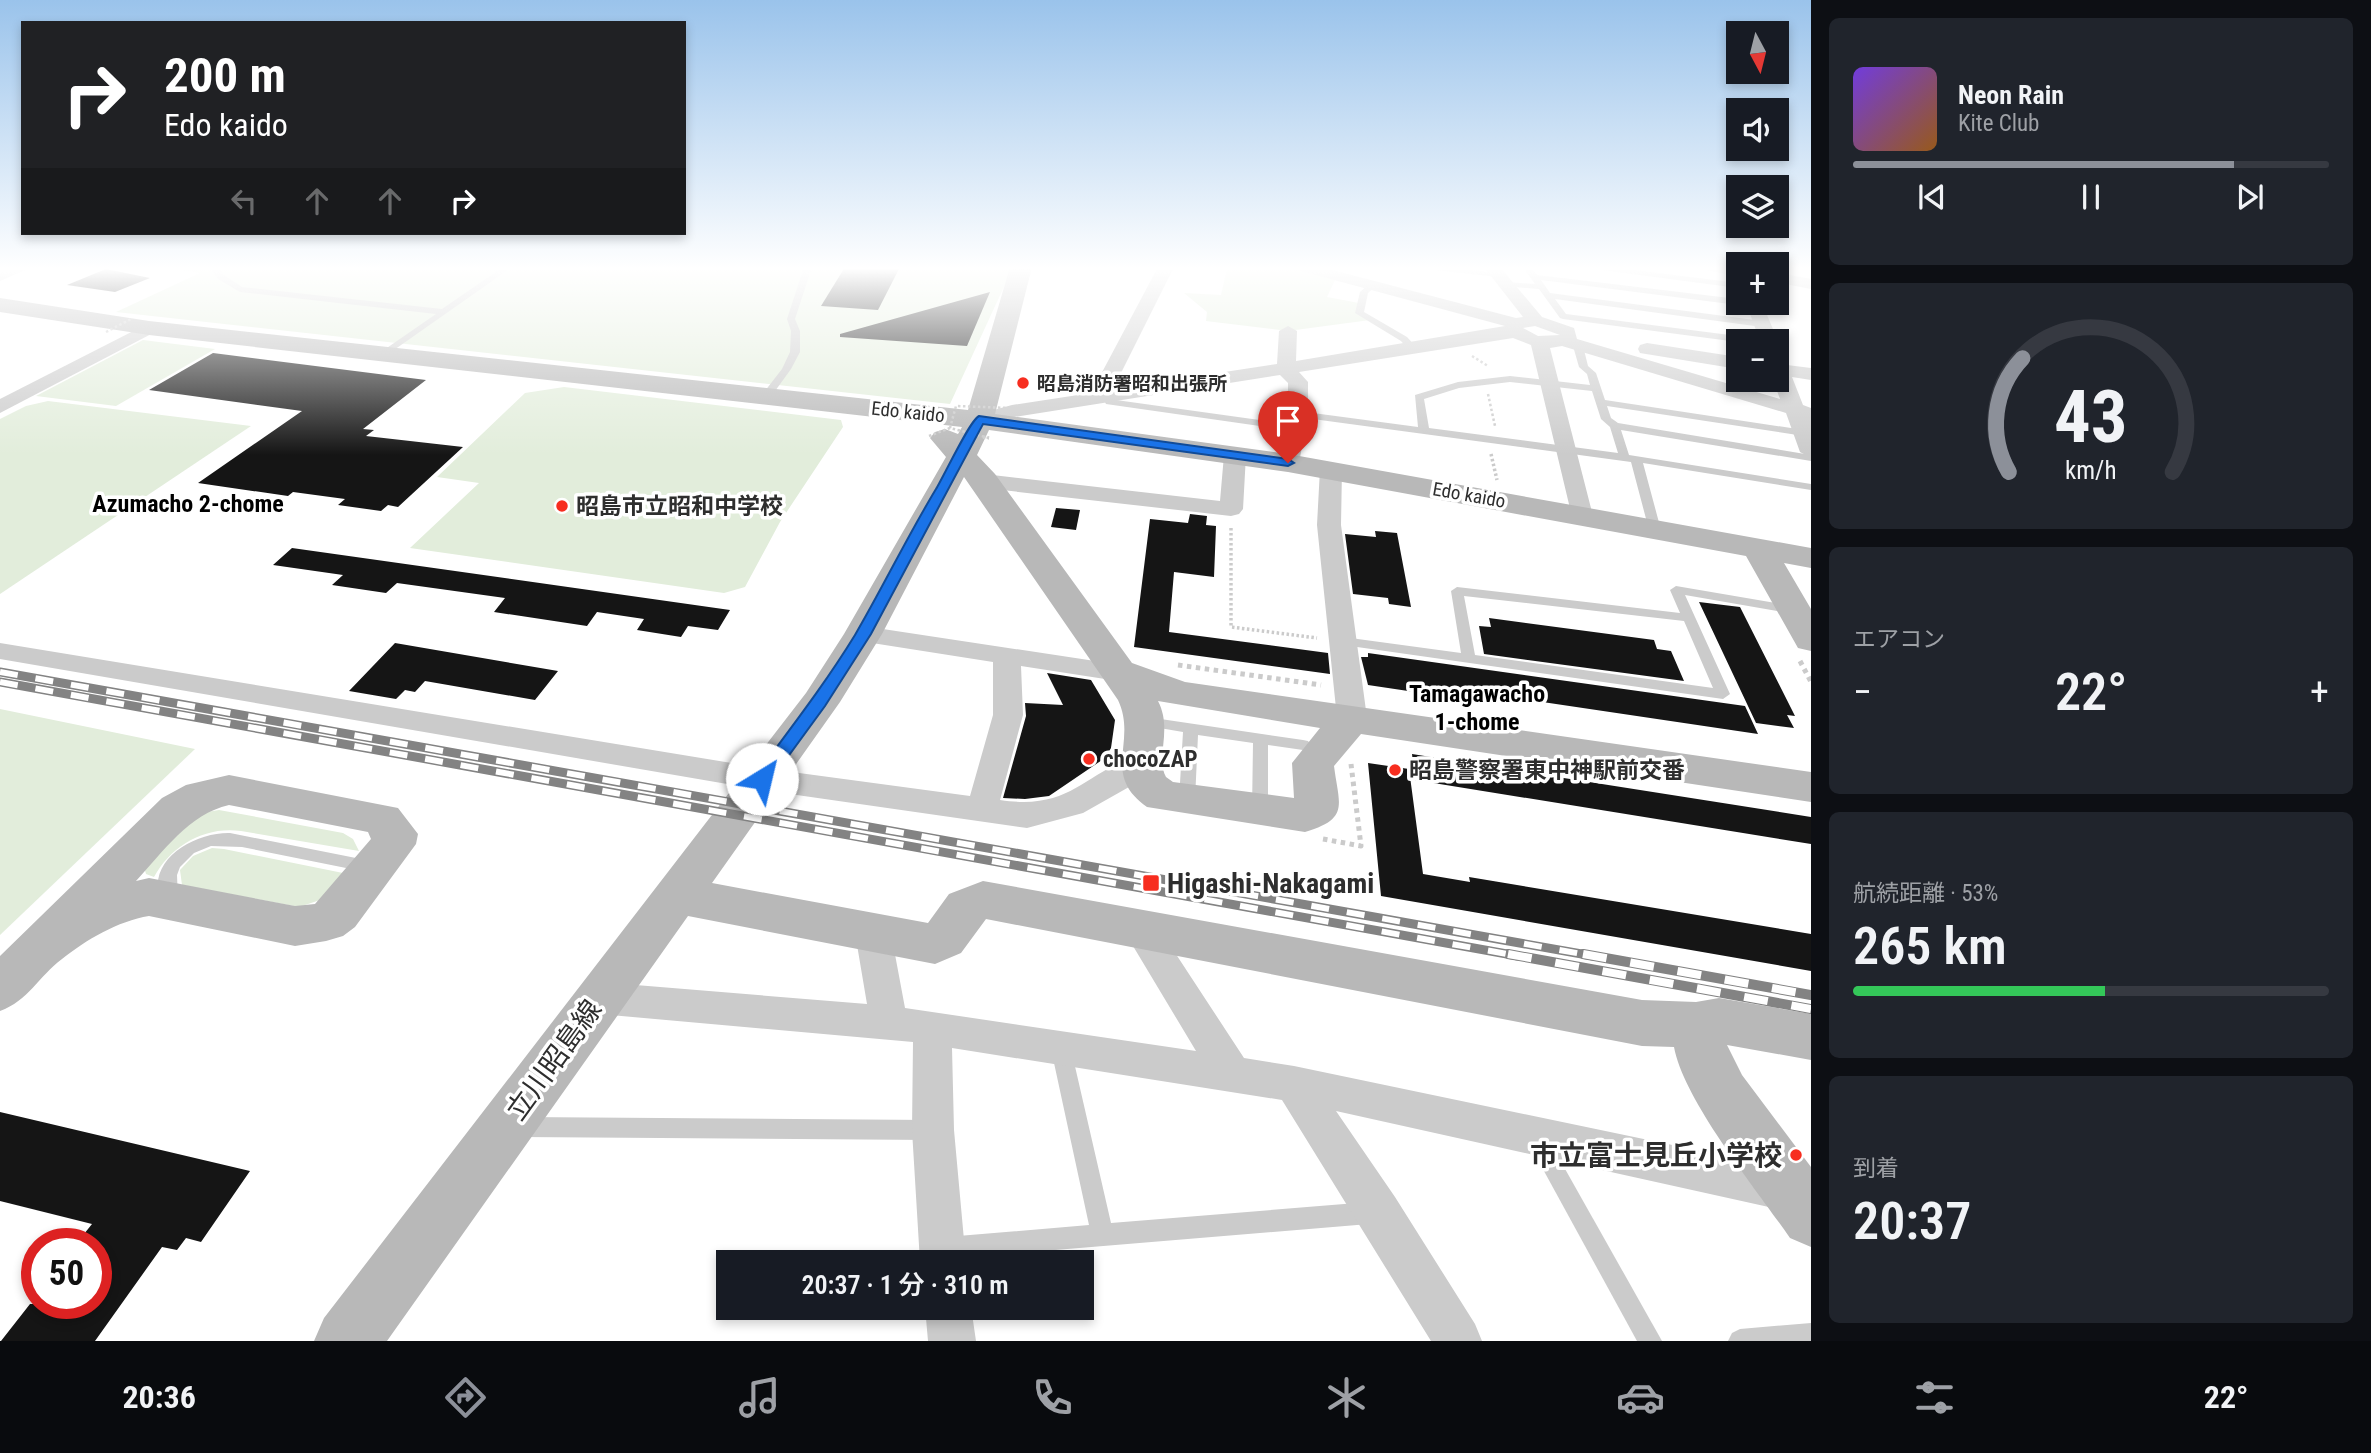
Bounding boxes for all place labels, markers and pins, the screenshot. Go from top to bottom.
place label: 昭島消防署昭和出張所 [1037,372,1227,395]
marker: 昭島消防署昭和出張所 [1015,375,1031,391]
pin [1258,391,1318,463]
place label: 昭島市立昭和中学校 [576,493,783,520]
marker: 昭島市立昭和中学校 [554,498,570,514]
place label: chocoZAP [1103,746,1198,773]
marker: chocoZAP [1081,751,1097,767]
place label: 昭島警察署東中神駅前交番 [1409,757,1685,784]
marker: 昭島警察署東中神駅前交番 [1387,762,1403,778]
place label: Higashi-Nakagami [1167,867,1374,900]
marker: Higashi-Nakagami [1141,873,1161,893]
place label: 市立富士見丘小学校 [1530,1139,1782,1172]
marker: 市立富士見丘小学校 [1788,1147,1804,1163]

